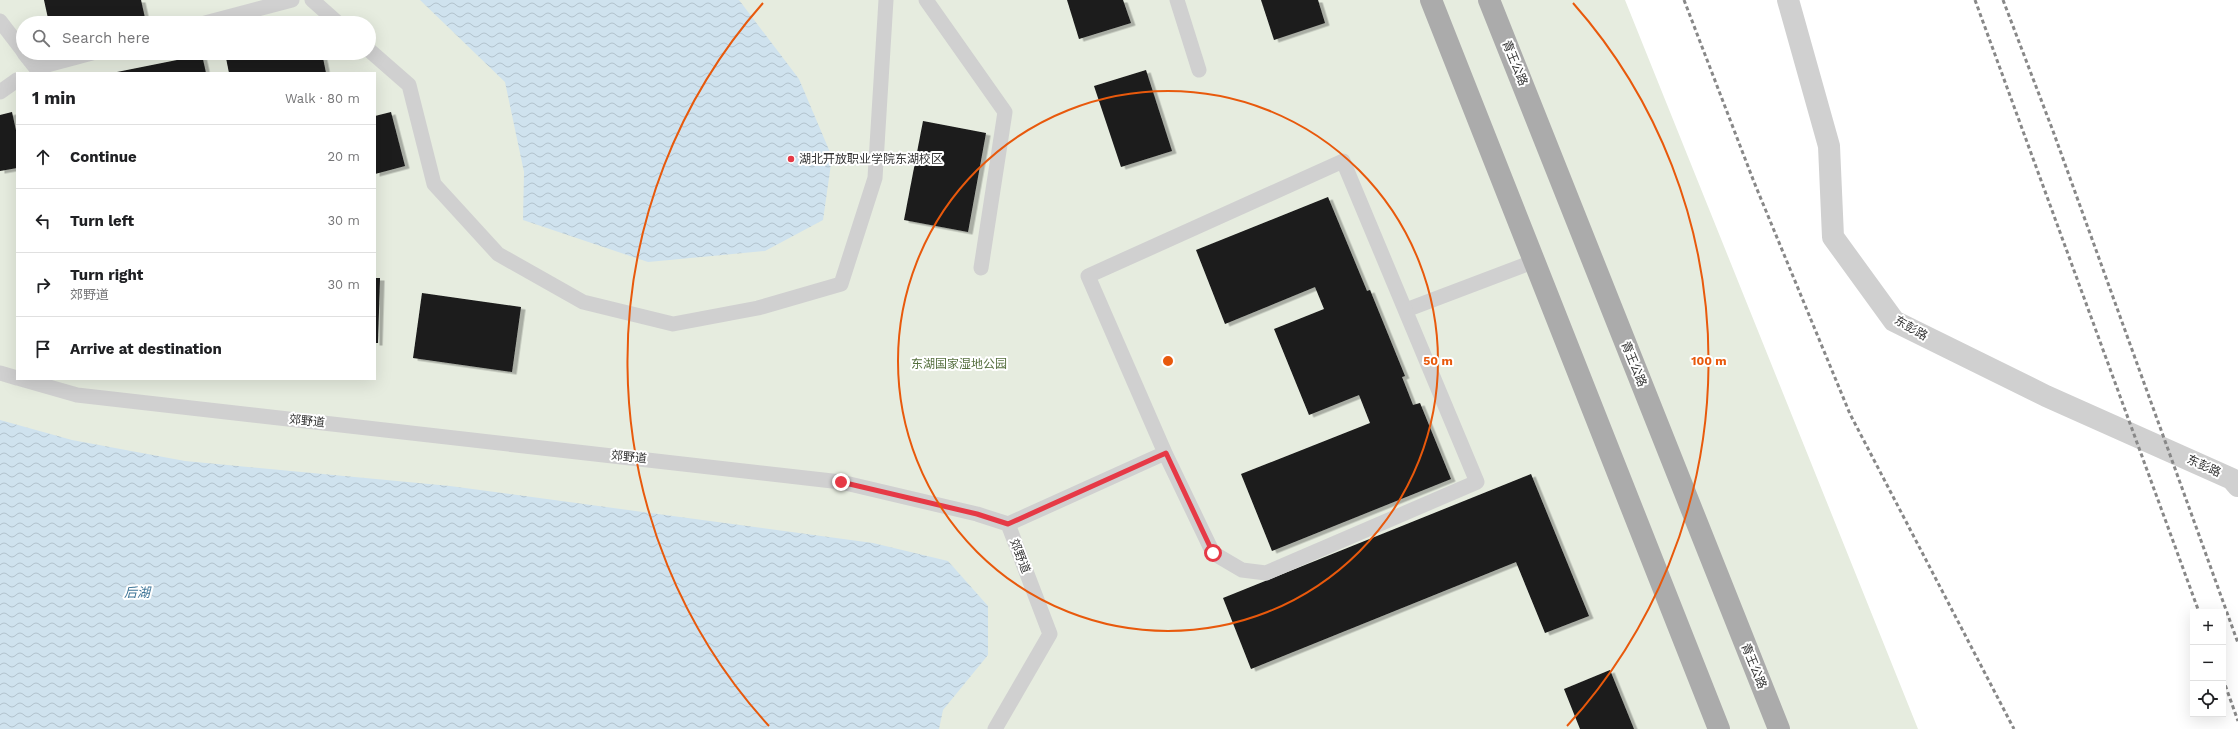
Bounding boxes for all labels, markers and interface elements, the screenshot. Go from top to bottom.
search box [16,16,376,60]
icon: search [30,27,52,49]
text: Search here [62,29,150,47]
street label: 青王公路 [1500,38,1530,88]
text: 1 min [32,88,76,108]
text: Walk · 80 m [285,91,360,106]
icon: ahead [32,146,54,168]
text: Continue [70,148,137,166]
text: 20 m [328,149,360,164]
place label: 湖北开放职业学院东湖校区 [799,152,943,166]
marker: 湖北开放职业学院东湖校区 [786,154,796,164]
icon: left [32,210,54,232]
text: Turn left [70,212,134,230]
text: 30 m [328,213,360,228]
text: Turn right [70,266,143,284]
icon: right [32,274,54,296]
text: 30 m [328,277,360,292]
text: 郊野道 [70,287,109,302]
street label: 东彭路 [1892,313,1930,343]
icon: arrive [32,338,54,360]
street label: 青王公路 [1619,339,1649,389]
text: Arrive at destination [70,340,222,358]
centre of rings [1161,354,1175,368]
text: 50 m [1423,354,1453,368]
text: 100 m [1691,354,1727,368]
park label: 东湖国家湿地公园 [911,357,1007,371]
street label: 郊野道 [288,412,326,430]
street label: 郊野道 [610,448,648,466]
street label: 东彭路 [2185,452,2223,480]
route end [832,473,850,491]
street label: 郊野道 [1007,537,1033,575]
route start [1204,544,1222,562]
water label: 后湖 [124,585,152,600]
map controls [2190,609,2226,717]
button: + [2190,609,2226,645]
street label: 青王公路 [1739,641,1769,691]
button: − [2190,645,2226,681]
button: locate [2190,681,2226,717]

